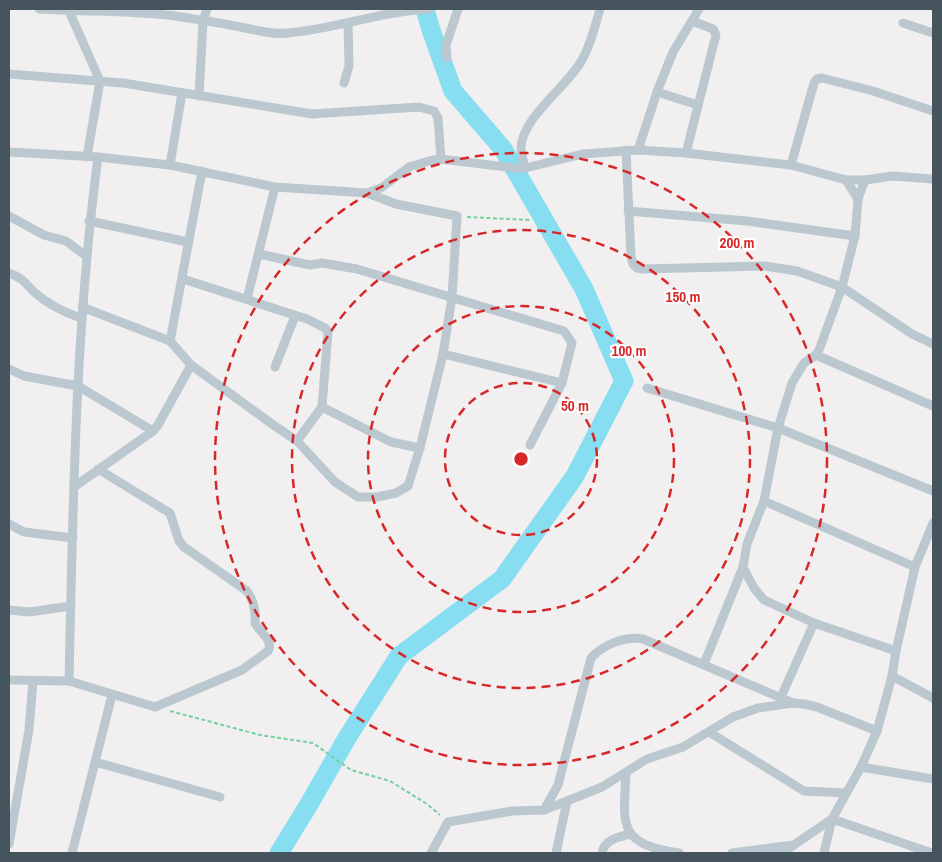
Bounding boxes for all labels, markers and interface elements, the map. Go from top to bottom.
text: 200 m [720,232,754,253]
text: 150 m [666,286,700,307]
text: 100 m [612,340,646,361]
text: 50 m [561,395,589,416]
centre of rings [512,450,530,468]

